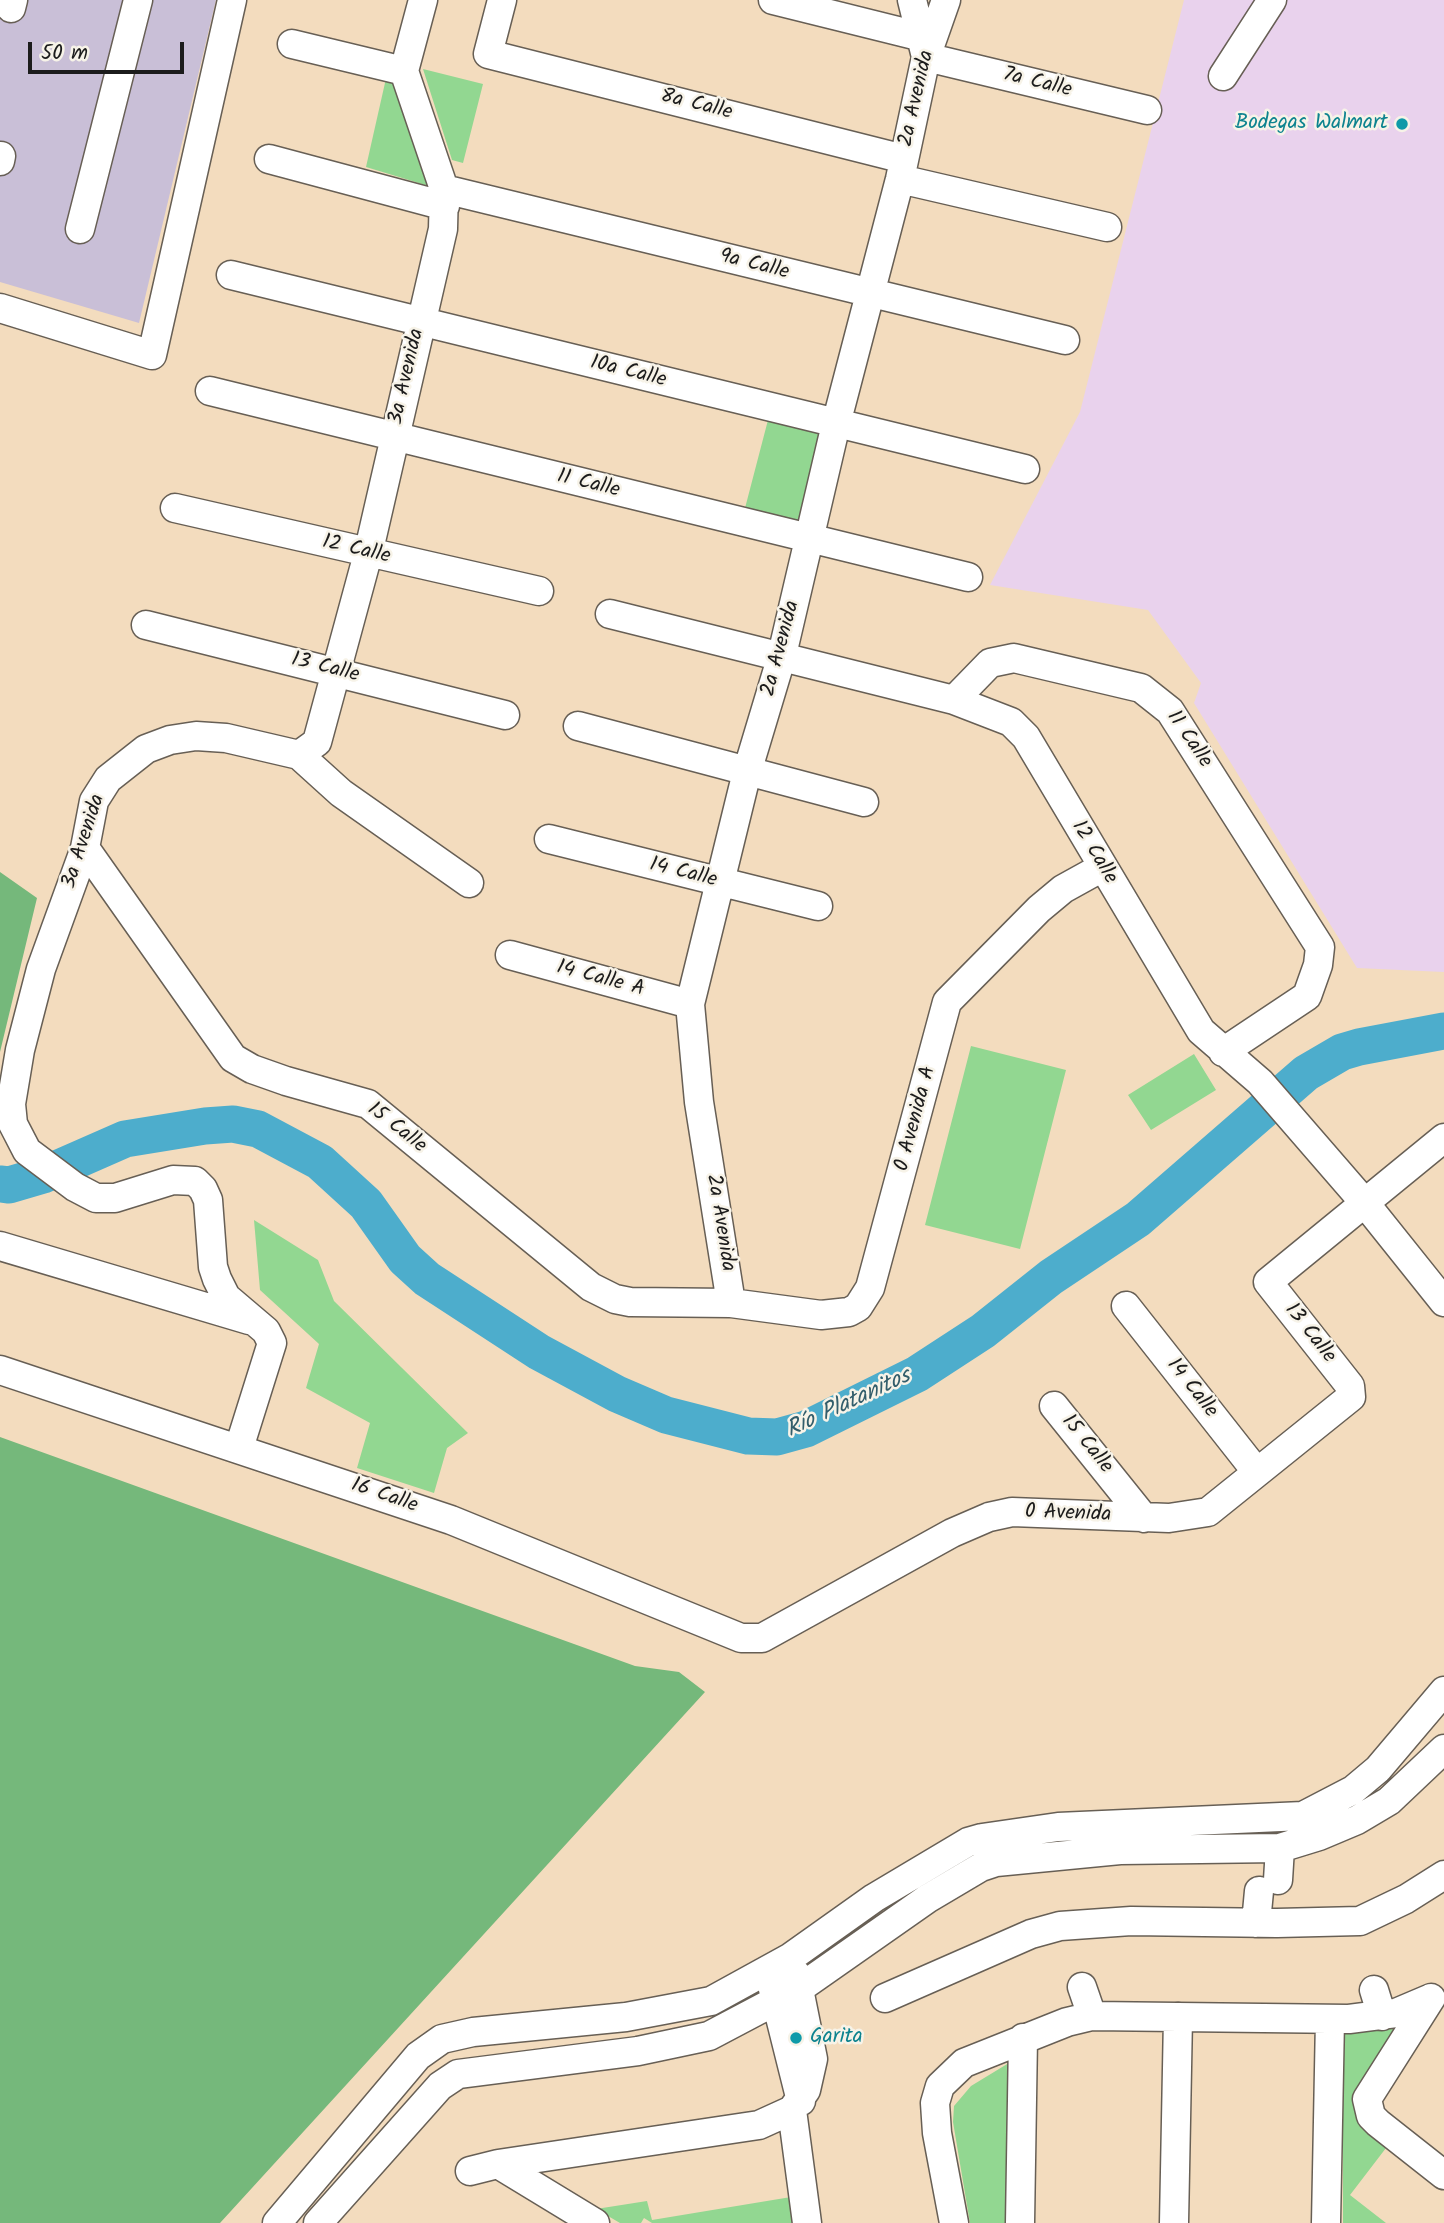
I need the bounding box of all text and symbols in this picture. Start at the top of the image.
scale bar [32,28,187,72]
text: 50 m [41,37,88,70]
street label: 2a Avenida [895,48,941,150]
street label: 7a Calle [1000,63,1074,105]
street label: 8a Calle [657,85,735,127]
place label: Bodegas Walmart [1235,111,1388,137]
marker: Bodegas Walmart [1394,116,1410,132]
street label: 9a Calle [717,245,791,287]
street label: 3a Avenida [385,326,431,428]
street label: 10a Calle [587,351,669,395]
street label: 11 Calle [554,465,622,505]
street label: 12 Calle [319,531,393,571]
street label: 2a Avenida [757,598,807,700]
street label: 13 Calle [288,648,362,690]
street label: 11 Calle [1160,707,1216,773]
street label: 3a Avenida [58,792,112,892]
street label: 12 Calle [1064,817,1122,889]
street label: 14 Calle [647,853,719,895]
street label: 14 Calle A [553,956,647,1004]
street label: 0 Avenida A [891,1064,943,1174]
street label: 15 Calle [361,1098,431,1160]
street label: 2a Avenida [699,1173,739,1273]
street label: 13 Calle [1278,1299,1340,1369]
street label: 14 Calle [1160,1354,1222,1424]
water label: Río Platanitos [782,1364,916,1446]
street label: 15 Calle [1055,1410,1117,1480]
street label: 16 Calle [347,1474,421,1520]
street label: 0 Avenida [1024,1501,1112,1529]
place label: Garita [810,2025,863,2051]
marker: Garita [788,2030,804,2046]

